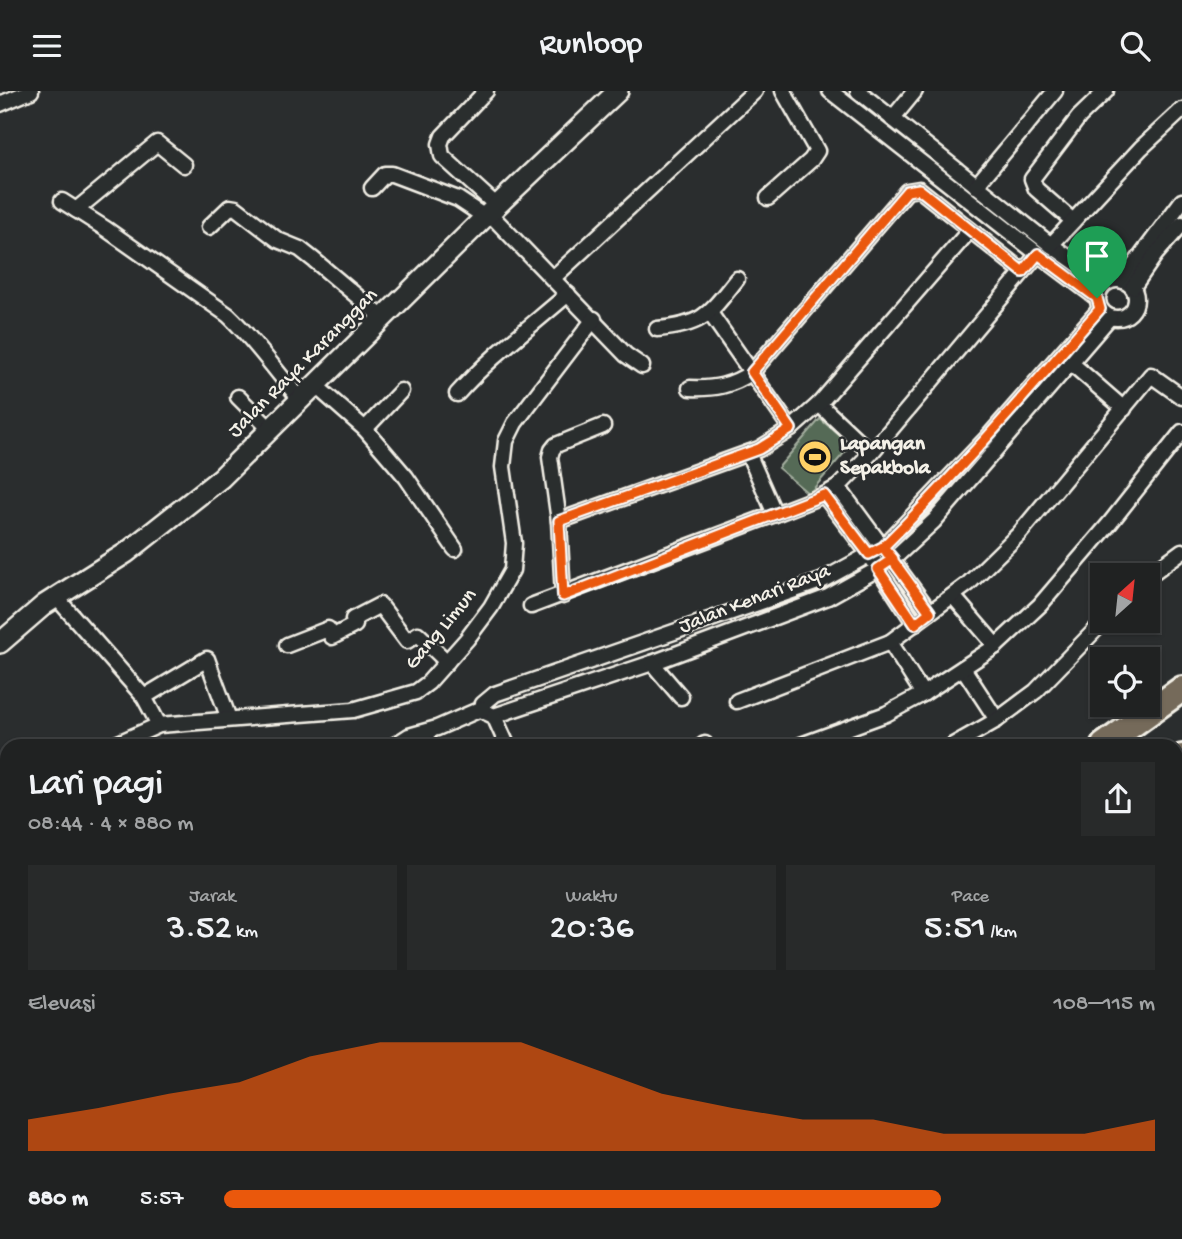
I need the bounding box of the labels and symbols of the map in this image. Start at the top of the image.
pin [1067,226,1127,298]
street label: Jalan Raya Karanggan [224,284,384,444]
place label: Lapangan Sepakbola [840,433,932,482]
sports icon: Lapangan Sepakbola [796,438,834,476]
street label: Jalan Kenari Raya [676,559,835,640]
north arrow [1090,563,1160,633]
street label: Gang Limun [401,584,483,676]

